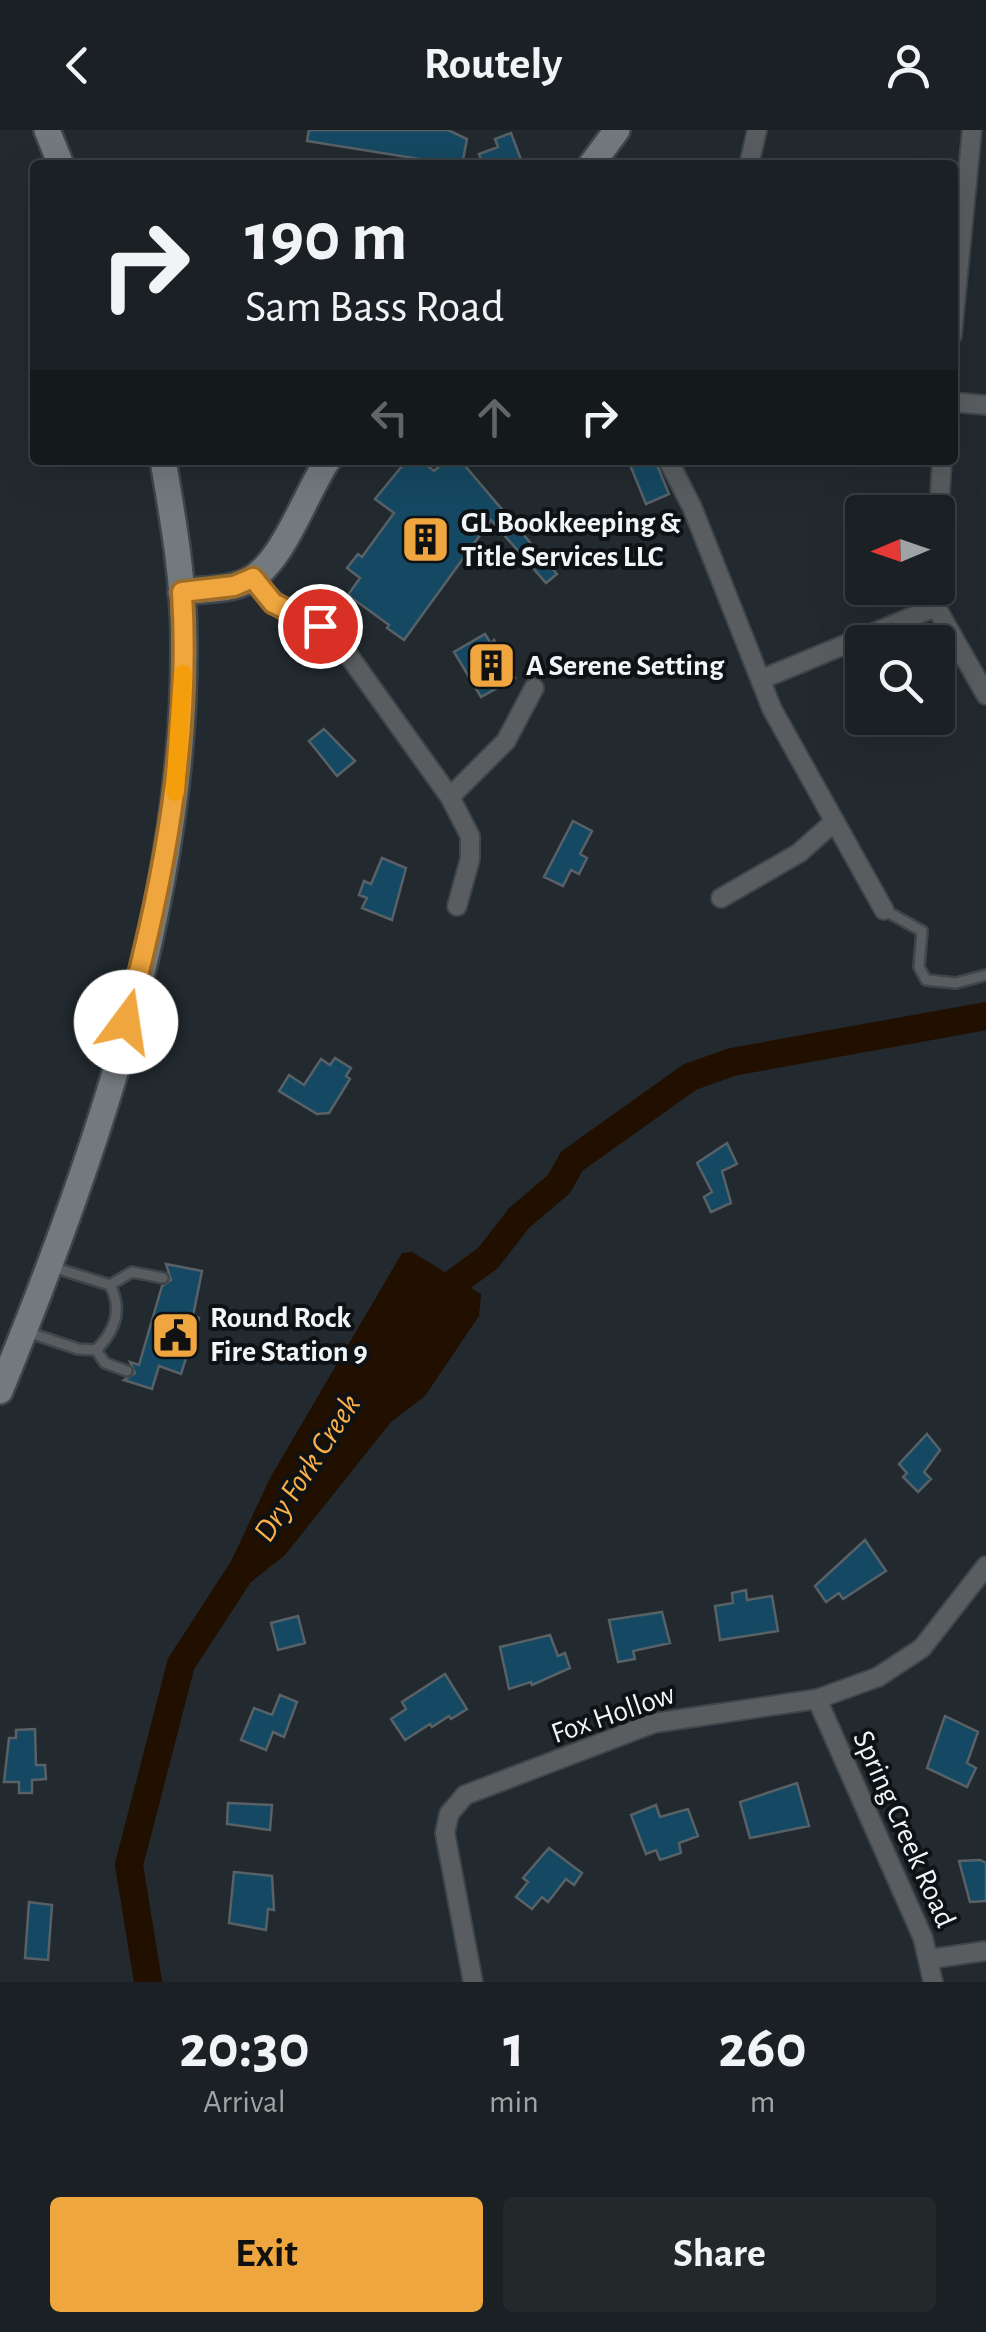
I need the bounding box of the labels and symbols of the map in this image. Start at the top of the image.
north arrow [845,495,955,605]
place label: GL Bookkeeping & Title Services LLC [461,508,682,572]
building icon: GL Bookkeeping & Title Services LLC [400,514,452,566]
pin [278,584,363,669]
building icon: A Serene Setting [465,640,517,692]
place label: A Serene Setting [526,651,725,681]
position arrow [74,970,178,1074]
place label: Round Rock Fire Station 9 [210,1303,368,1367]
public building icon: Round Rock Fire Station 9 [149,1309,201,1361]
water label: Dry Fork Creek [248,1389,366,1547]
street label: Fox Hollow [548,1679,678,1749]
street label: Spring Creek Road [847,1726,961,1932]

